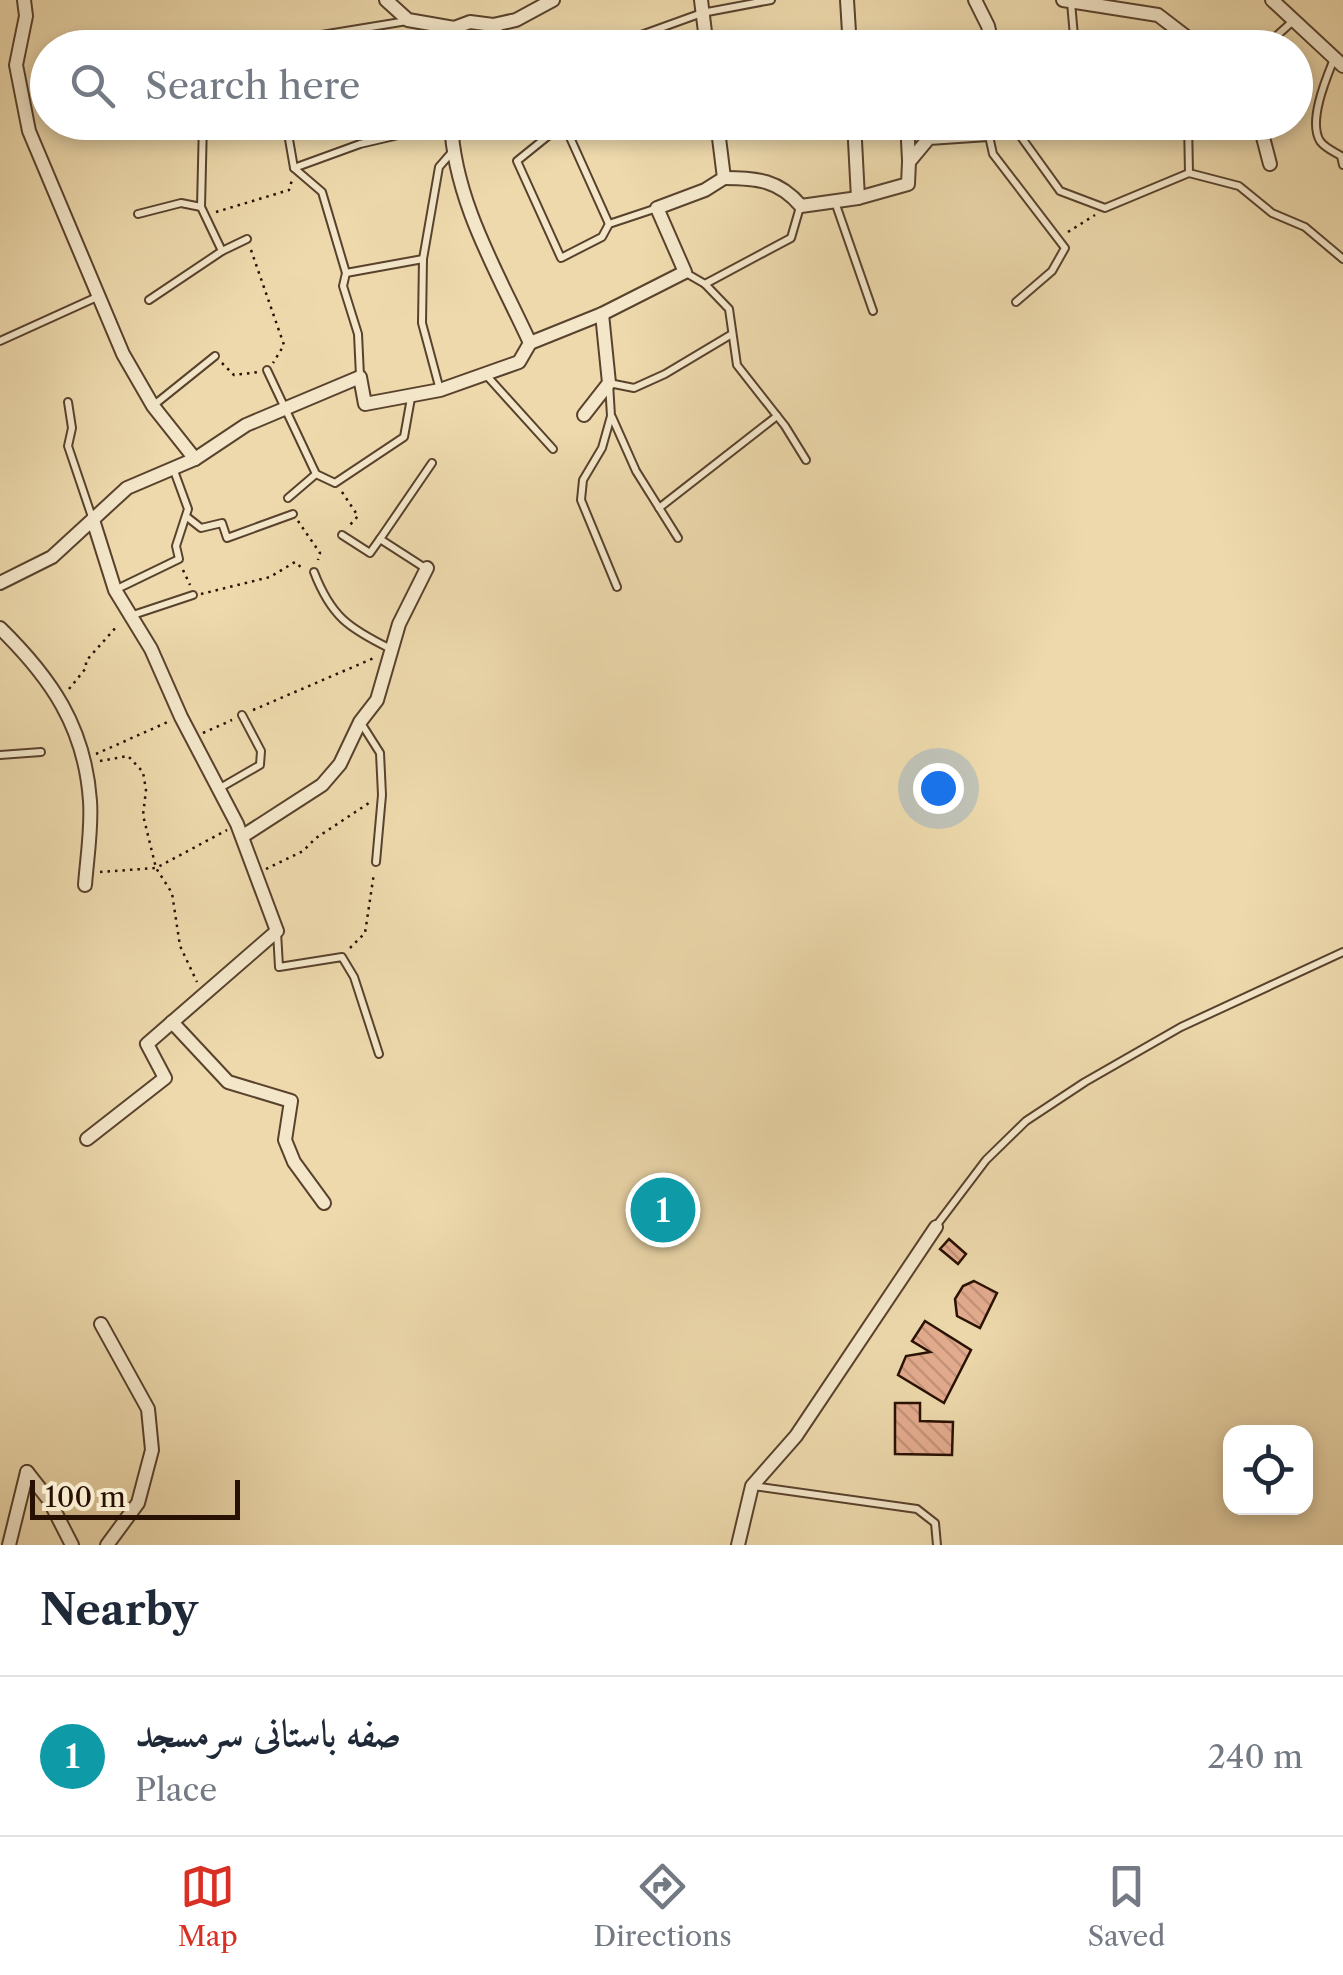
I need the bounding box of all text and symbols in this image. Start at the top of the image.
search box [30,30,1313,140]
icon: search [65,58,120,113]
text: Search here [145,62,360,109]
your location [913,763,964,814]
pin: 1 [630,1172,696,1248]
map controls [1223,1425,1313,1515]
button: locate [1223,1425,1313,1515]
scale bar [30,1475,240,1520]
text: 100 m [45,1480,126,1514]
text: Nearby [40,1584,198,1636]
text: صفه باستانی سرمسجد [135,1709,401,1756]
text: 1 [65,1737,80,1776]
text: 240 m [1207,1737,1303,1776]
text: Place [135,1770,217,1809]
tab: Map [178,1859,238,1953]
tab: Directions [593,1859,732,1953]
tab: Saved [1087,1859,1165,1953]

